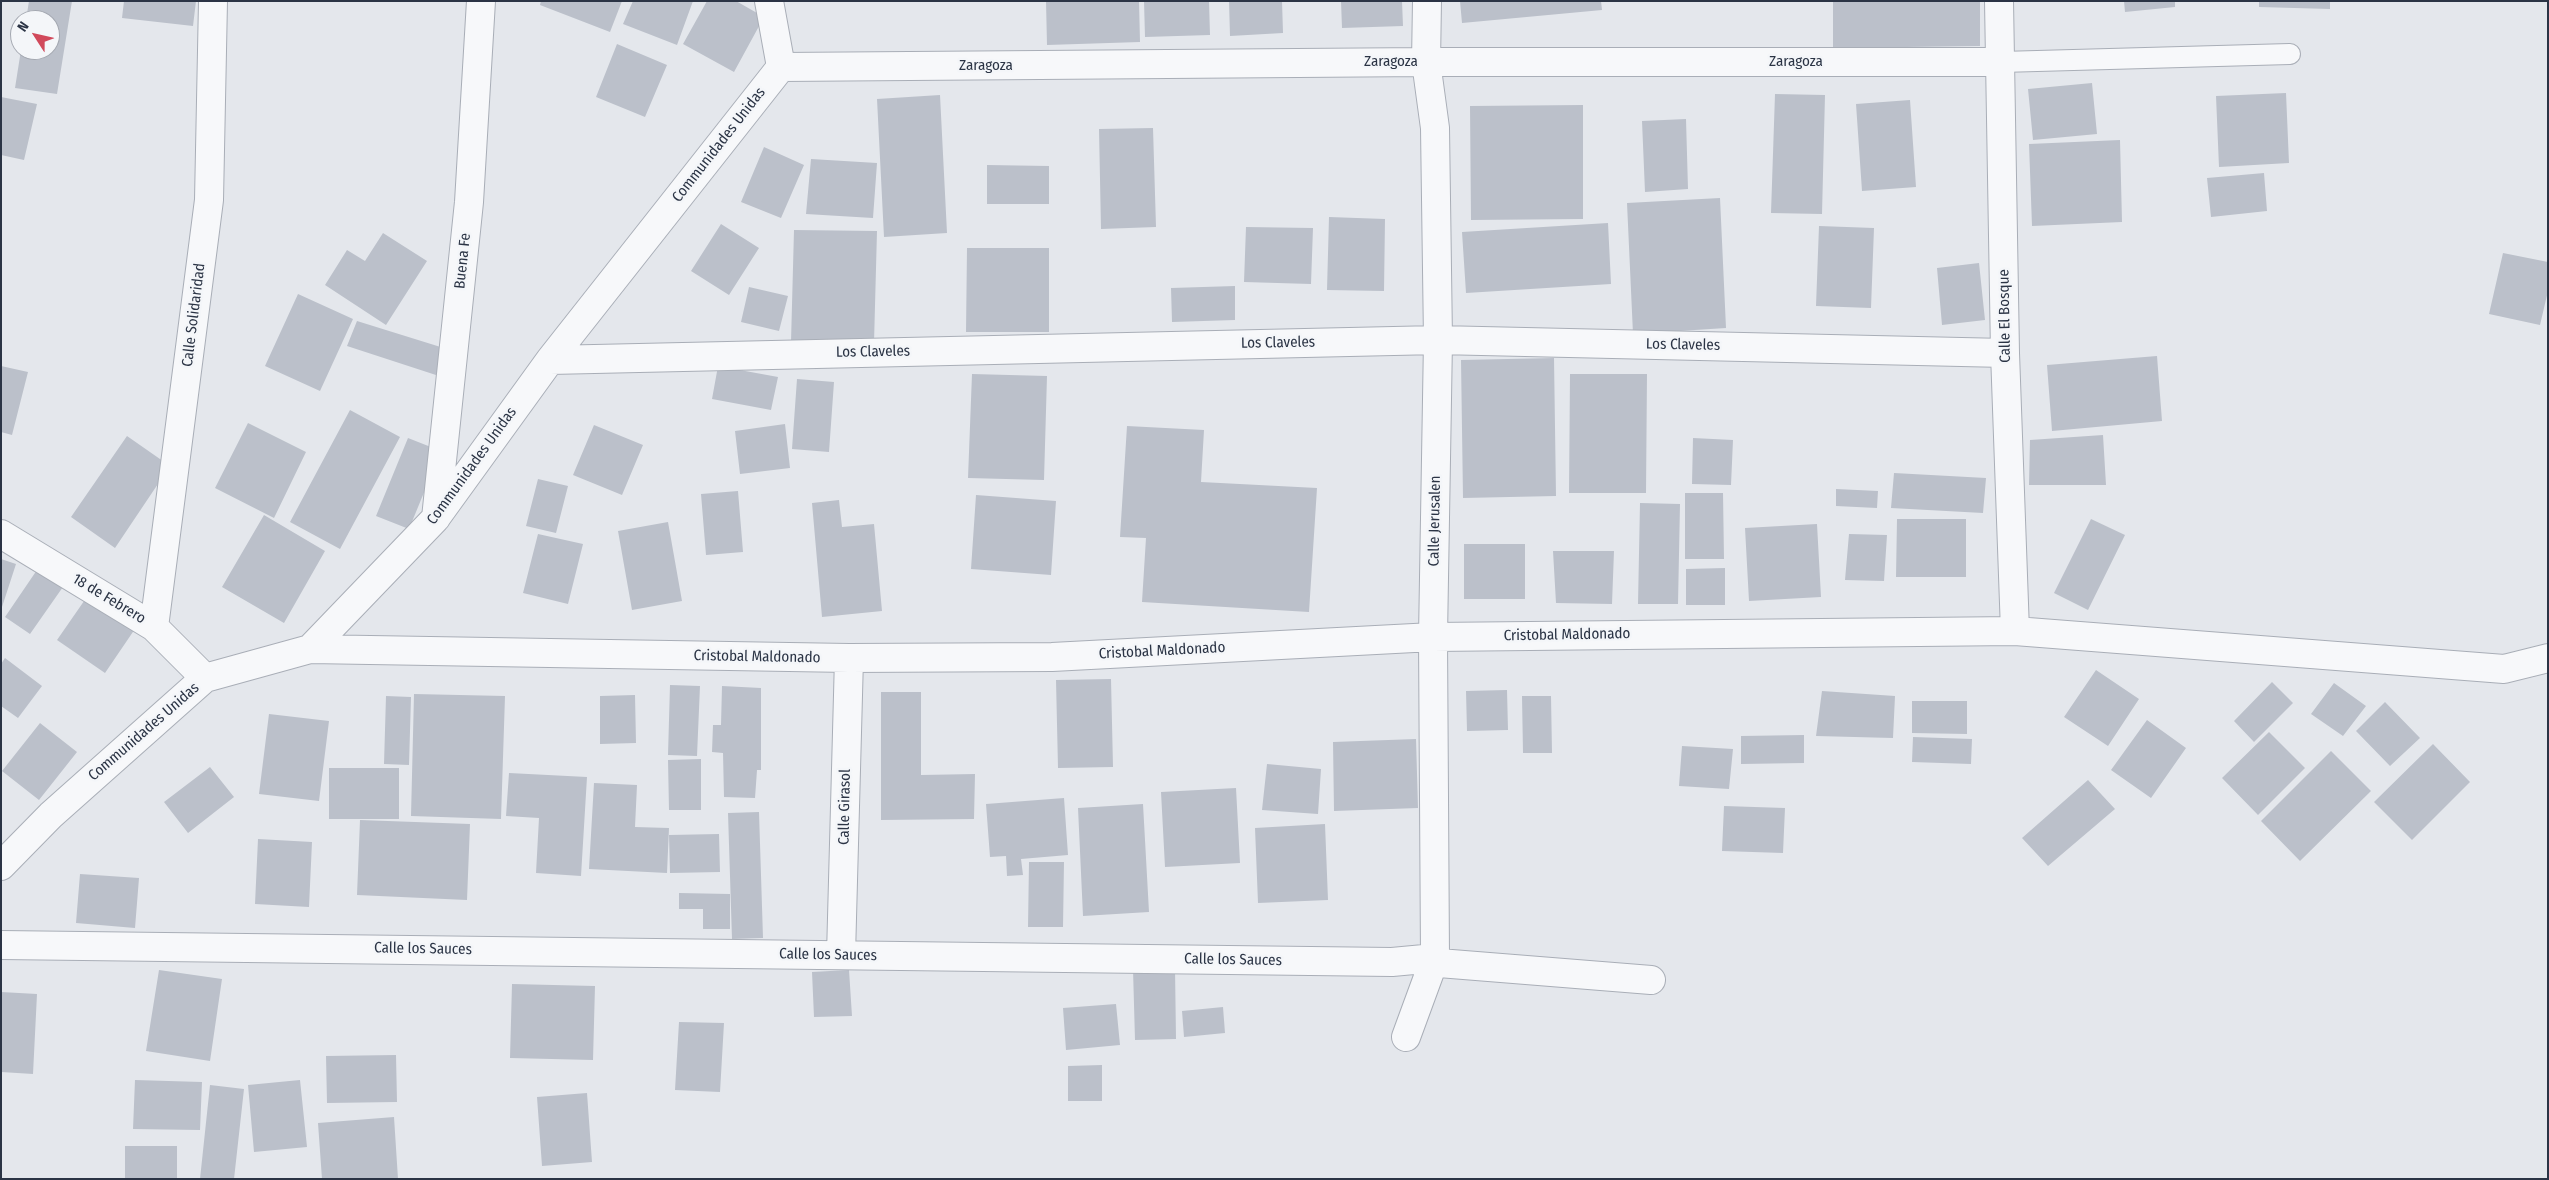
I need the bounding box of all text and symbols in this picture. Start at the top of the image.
north arrow [10,10,60,60]
text: N [14,18,32,35]
street label: Zaragoza [1364,53,1418,71]
street label: Zaragoza [1769,53,1823,71]
street label: Zaragoza [959,57,1013,75]
street label: Communidades Unidas [669,84,769,206]
street label: Buena Fe [451,232,475,290]
street label: Calle Solidaridad [179,262,209,368]
street label: Calle El Bosque [1995,269,2015,363]
street label: Los Claveles [1241,333,1315,353]
street label: Los Claveles [1646,335,1720,355]
street label: Los Claveles [836,342,910,362]
street label: Communidades Unidas [423,404,521,528]
street label: Calle Jerusalen [1425,475,1445,567]
street label: 18 de Febrero [69,570,149,628]
street label: Cristobal Maldonado [1503,625,1631,645]
street label: Cristobal Maldonado [1098,639,1226,663]
street label: Cristobal Maldonado [693,647,821,667]
street label: Communidades Unidas [85,679,203,785]
street label: Calle Girasol [835,769,855,845]
street label: Calle los Sauces [374,939,472,959]
street label: Calle los Sauces [779,945,877,965]
street label: Calle los Sauces [1184,950,1282,970]

